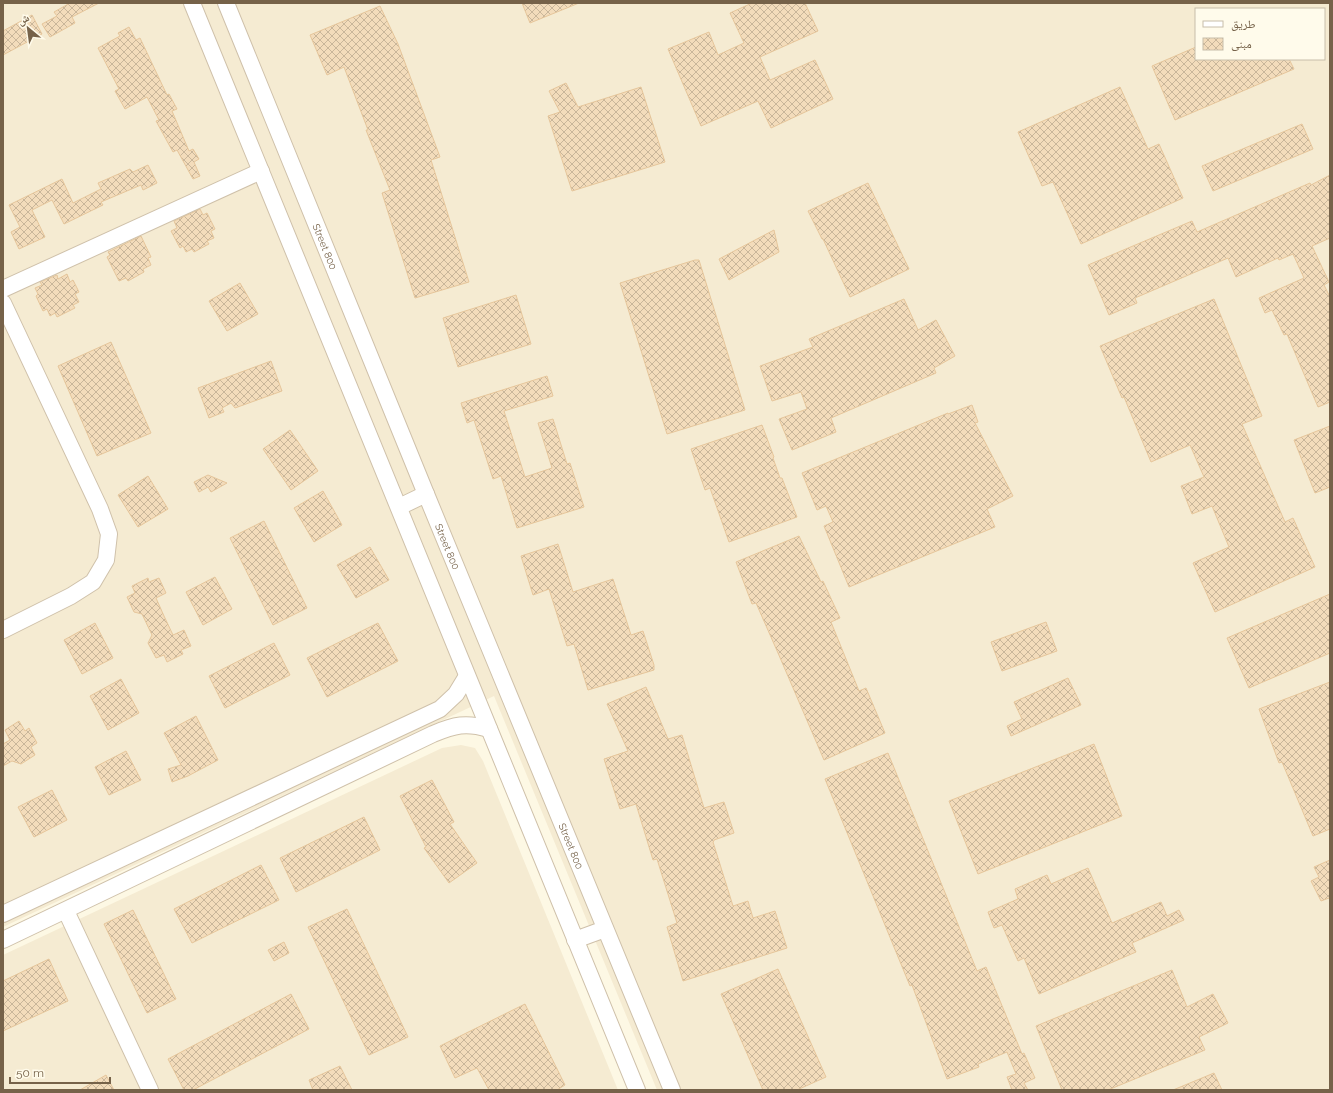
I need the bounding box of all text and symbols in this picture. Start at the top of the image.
north arrow [8,8,48,48]
legend [1195,8,1325,60]
text: ش [15,11,32,29]
text: طريق [1231,17,1256,31]
text: مبنى [1231,37,1252,51]
street label: Street 800 [311,222,339,271]
street label: Street 800 [433,522,462,571]
street label: Street 800 [556,822,585,871]
scale bar [10,1059,110,1085]
text: 50 m [16,1066,44,1080]

